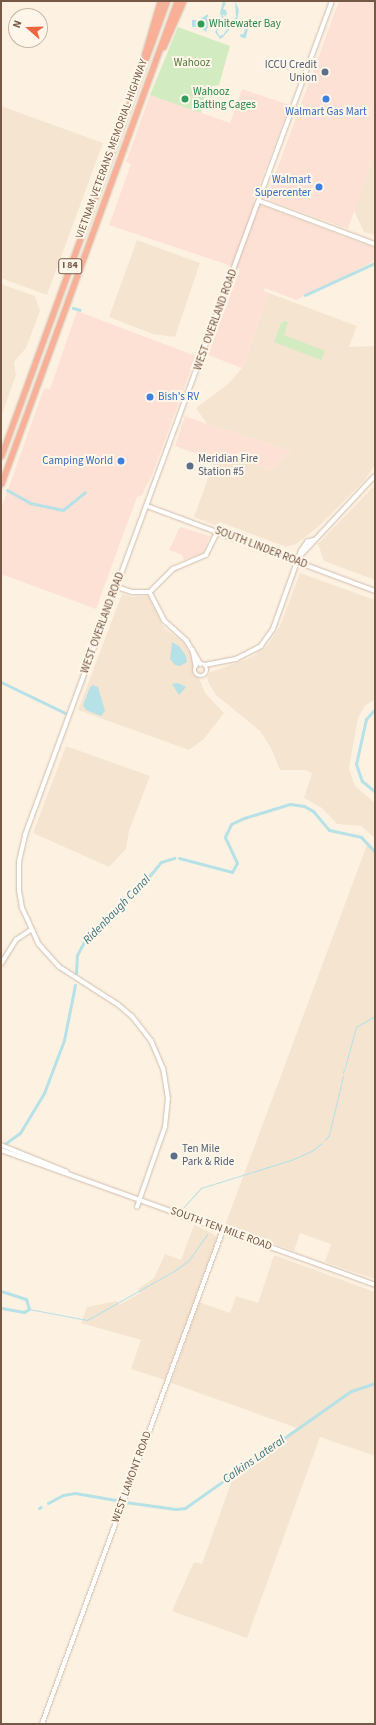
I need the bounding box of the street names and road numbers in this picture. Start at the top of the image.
street label: VIETNAM VETERANS MEMORIAL HIGHWAY [73,58,151,240]
road number: I 84 [58,258,82,274]
street label: WEST OVERLAND ROAD [192,268,240,372]
street label: SOUTH LINDER ROAD [213,524,309,572]
street label: WEST OVERLAND ROAD [79,571,127,675]
street label: SOUTH TEN MILE ROAD [168,1205,274,1253]
street label: WEST LAMONT ROAD [109,1430,155,1524]

